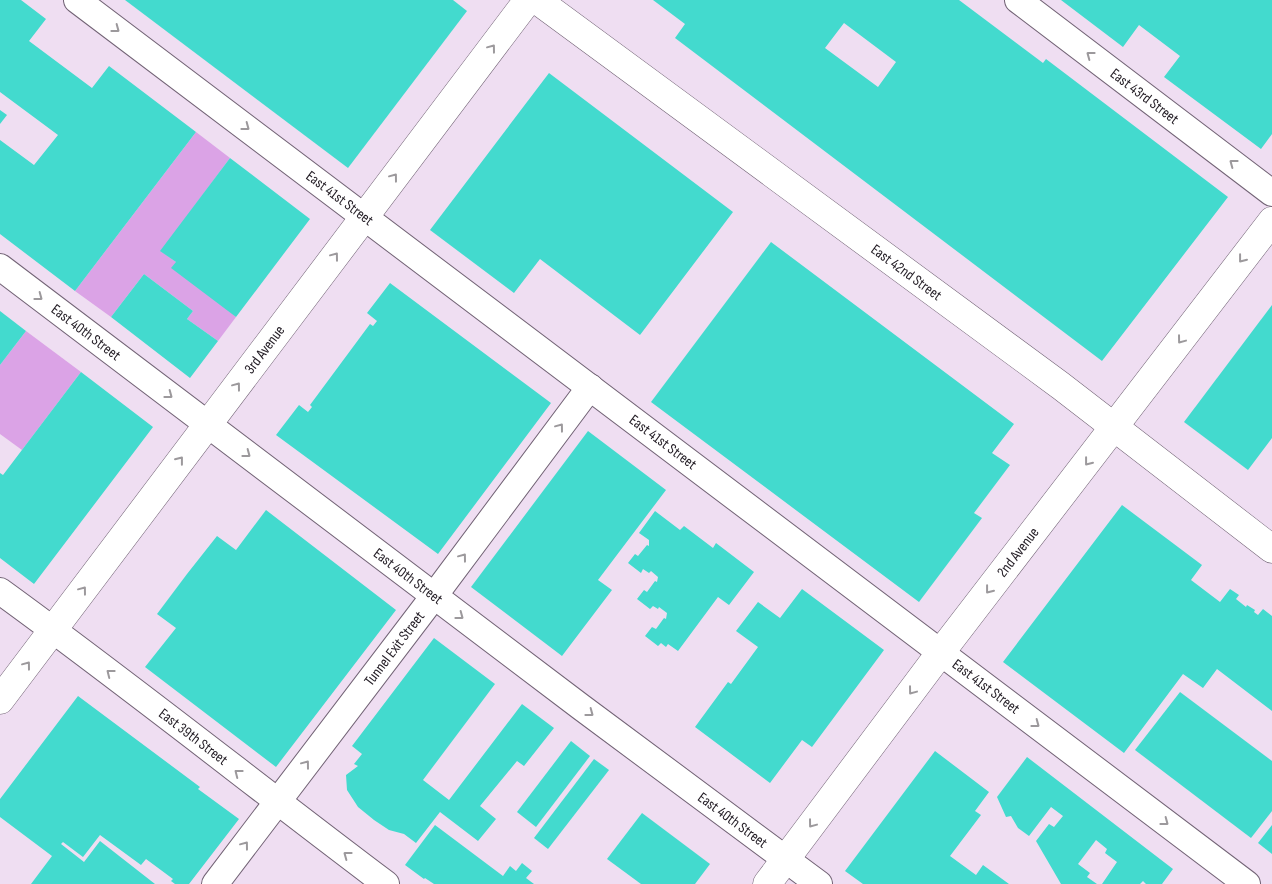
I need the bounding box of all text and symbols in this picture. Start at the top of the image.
one-way arrow [110,24,119,32]
one-way arrow [486,44,495,54]
one-way arrow [1087,52,1096,60]
street label: East 43rd Street [1106,64,1183,129]
one-way arrow [240,121,250,130]
one-way arrow [1230,161,1239,169]
street label: East 41st Street [302,167,377,230]
one-way arrow [388,174,397,183]
street label: East 42nd Street [867,240,946,305]
one-way arrow [329,252,338,262]
one-way arrow [1240,253,1248,262]
one-way arrow [33,291,43,300]
street label: East 40th Street [47,300,125,365]
street label: 3rd Avenue [240,322,289,378]
one-way arrow [1178,334,1187,344]
one-way arrow [232,383,240,392]
one-way arrow [163,389,172,398]
street label: East 41st Street [625,411,701,474]
one-way arrow [555,424,563,433]
one-way arrow [241,448,251,457]
one-way arrow [1085,456,1094,466]
one-way arrow [175,457,183,466]
street label: 2nd Avenue [993,524,1043,581]
street label: East 40th Street [369,544,447,609]
one-way arrow [457,553,466,563]
one-way arrow [986,584,995,594]
one-way arrow [77,586,86,596]
street label: Tunnel Exit Street [360,607,429,690]
one-way arrow [454,610,463,618]
street label: East 41st Street [948,655,1024,719]
one-way arrow [21,661,30,671]
one-way arrow [107,671,116,679]
one-way arrow [909,685,917,694]
street label: East 39th Street [155,704,232,770]
one-way arrow [584,708,593,716]
one-way arrow [1030,718,1039,726]
one-way arrow [301,761,309,770]
one-way arrow [235,769,244,778]
street label: East 40th Street [694,788,771,853]
one-way arrow [1159,816,1169,825]
one-way arrow [809,818,818,828]
one-way arrow [239,842,247,851]
one-way arrow [343,852,353,861]

